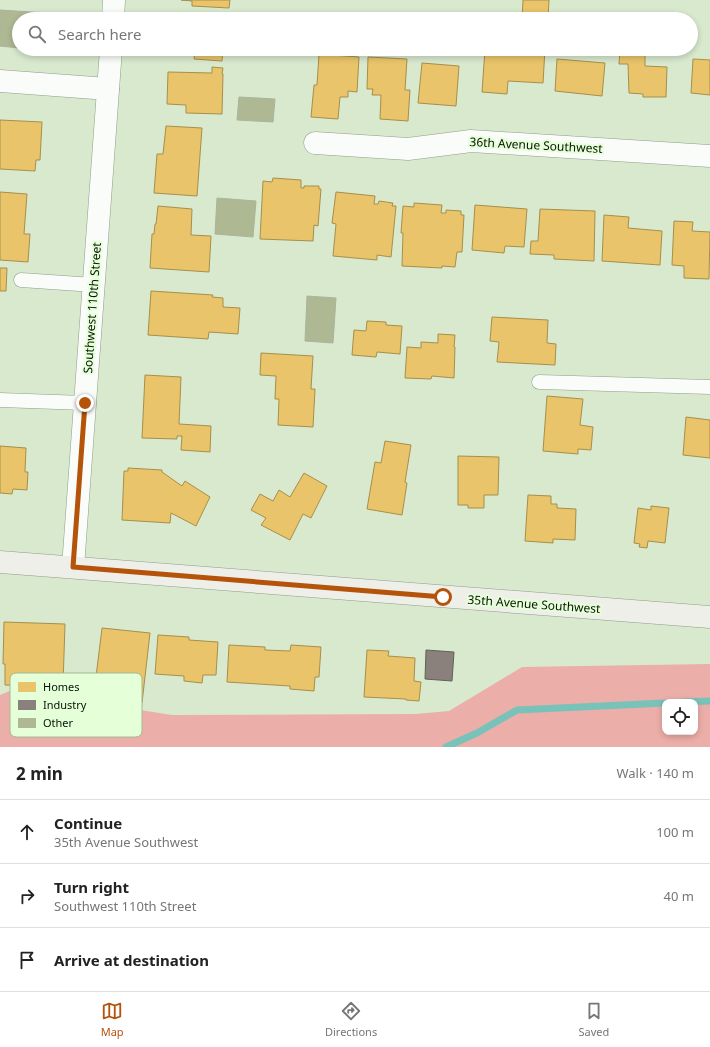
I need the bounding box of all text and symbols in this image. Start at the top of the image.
search box [12,12,698,56]
icon: search [26,23,48,45]
text: Search here [58,24,141,44]
street label: 36th Avenue Southwest [469,133,604,157]
street label: Southwest 110th Street [79,241,105,374]
route end [76,394,94,412]
route start [434,588,452,606]
street label: 35th Avenue Southwest [467,591,602,617]
legend [10,673,142,737]
text: Homes [43,679,80,694]
text: Industry [43,697,87,712]
map controls [662,699,698,735]
button: locate [662,699,698,735]
text: Other [43,715,74,730]
text: 2 min [16,762,63,785]
text: Walk · 140 m [616,764,694,782]
text: Continue [54,813,122,833]
icon: ahead [16,821,38,843]
text: 100 m [656,823,694,841]
text: 35th Avenue Southwest [54,833,198,851]
text: Turn right [54,877,129,897]
icon: right [16,885,38,907]
text: 40 m [664,887,694,905]
text: Southwest 110th Street [54,897,196,915]
icon: arrive [16,949,38,971]
text: Arrive at destination [54,950,209,970]
tab: Map [101,1000,124,1039]
tab: Directions [325,1000,377,1039]
tab: Saved [579,1000,609,1039]

